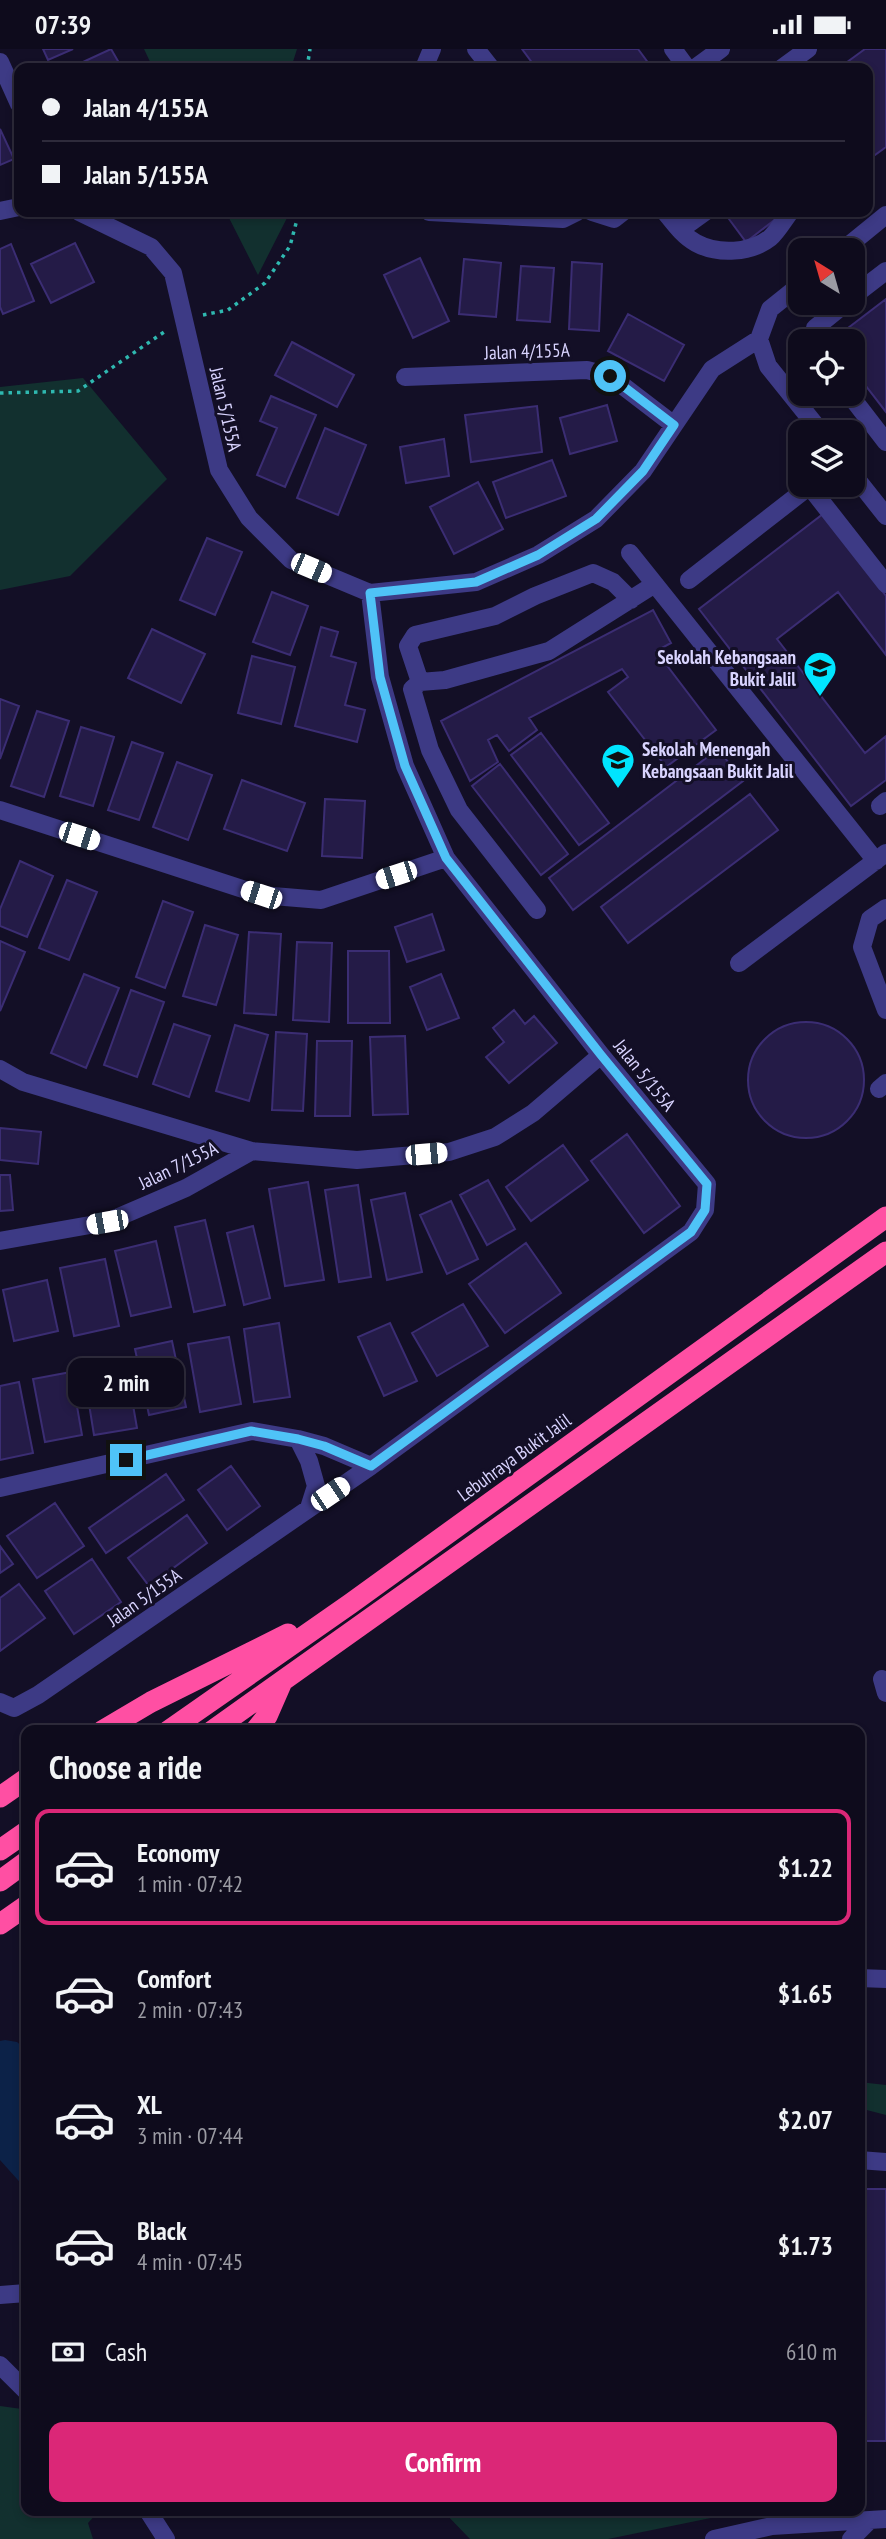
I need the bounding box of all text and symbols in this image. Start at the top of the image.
text: 07:39 [35,8,91,41]
text: Jalan 4/155A [84,91,208,124]
text: Jalan 5/155A [84,158,208,191]
north arrow [788,238,864,315]
map controls [788,238,865,497]
button: locate [788,329,865,406]
street label: Jalan 4/155A [483,338,570,365]
route start [594,360,626,392]
street label: Jalan 5/155A [204,364,247,453]
button: layers [788,420,865,497]
car [288,550,335,586]
place label: Sekolah Kebangsaan Bukit Jalil [657,645,796,691]
school or university icon: Sekolah Kebangsaan Bukit Jalil [801,649,839,698]
place label: Sekolah Menengah Kebangsaan Bukit Jalil [642,737,794,783]
school or university icon: Sekolah Menengah Kebangsaan Bukit Jalil [599,741,637,790]
car [56,820,103,852]
car [373,859,420,891]
car [238,879,285,911]
street label: Jalan 5/155A [608,1033,681,1116]
street label: Jalan 7/155A [133,1135,222,1195]
car [405,1142,448,1166]
car [85,1208,130,1236]
callout: 2 min [68,1359,184,1407]
text: 2 min [103,1368,149,1397]
street label: Lebuhraya Bukit Jalil [453,1407,576,1506]
route end [110,1444,142,1476]
car [307,1474,354,1514]
street label: Jalan 5/155A [101,1563,186,1632]
text: Choose a ride [49,1746,202,1788]
icon: car [53,1836,116,1899]
text: Economy [137,1836,219,1869]
text: $1.22 [778,1851,833,1884]
text: 1 min · 07:42 [137,1869,243,1898]
icon: car [53,1962,116,2025]
text: Comfort [137,1962,211,1995]
text: $1.65 [778,1977,833,2010]
text: 2 min · 07:43 [137,1995,243,2024]
icon: car [53,2088,116,2151]
text: XL [137,2088,162,2121]
text: $2.07 [778,2103,833,2136]
text: 3 min · 07:44 [137,2121,243,2150]
icon: car [53,2214,116,2277]
text: Black [137,2214,187,2247]
text: $1.73 [778,2229,833,2262]
text: 4 min · 07:45 [137,2247,243,2276]
icon: cash [49,2333,87,2371]
text: Cash [105,2335,147,2368]
text: 610 m [786,2337,837,2366]
button: Confirm [49,2422,837,2502]

